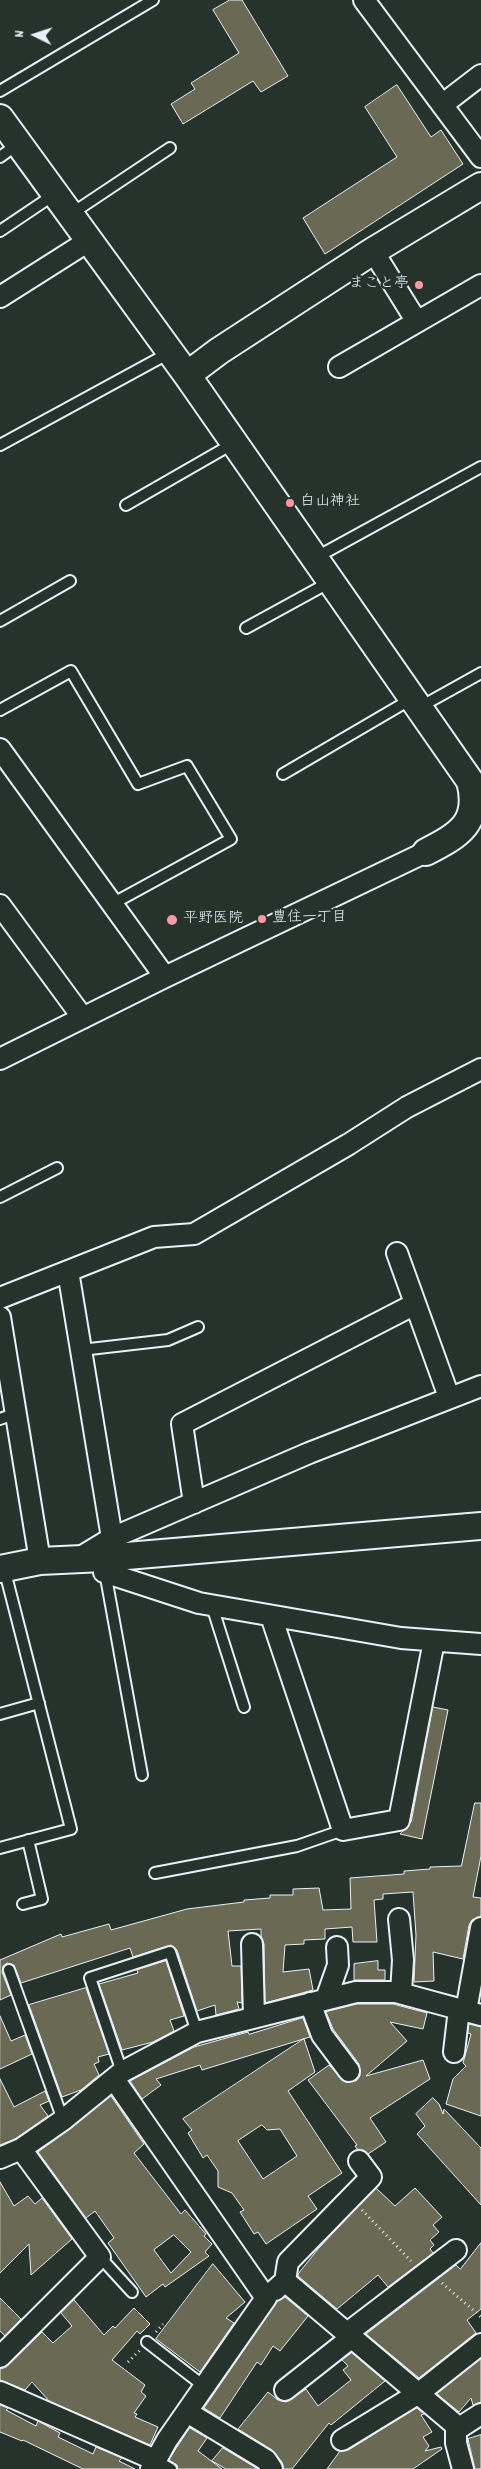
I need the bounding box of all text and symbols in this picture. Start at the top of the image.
north arrow [10,10,60,60]
text: N [10,30,30,38]
place label: まこと亭 [349,276,409,294]
marker: まこと亭 [413,279,425,291]
place label: 白山神社 [300,494,360,512]
marker: 白山神社 [284,497,296,509]
place label: 豊住一丁目 [272,910,347,928]
place label: 平野医院 [183,911,243,929]
marker: 平野医院 [165,913,179,927]
marker: 豊住一丁目 [256,913,268,925]

